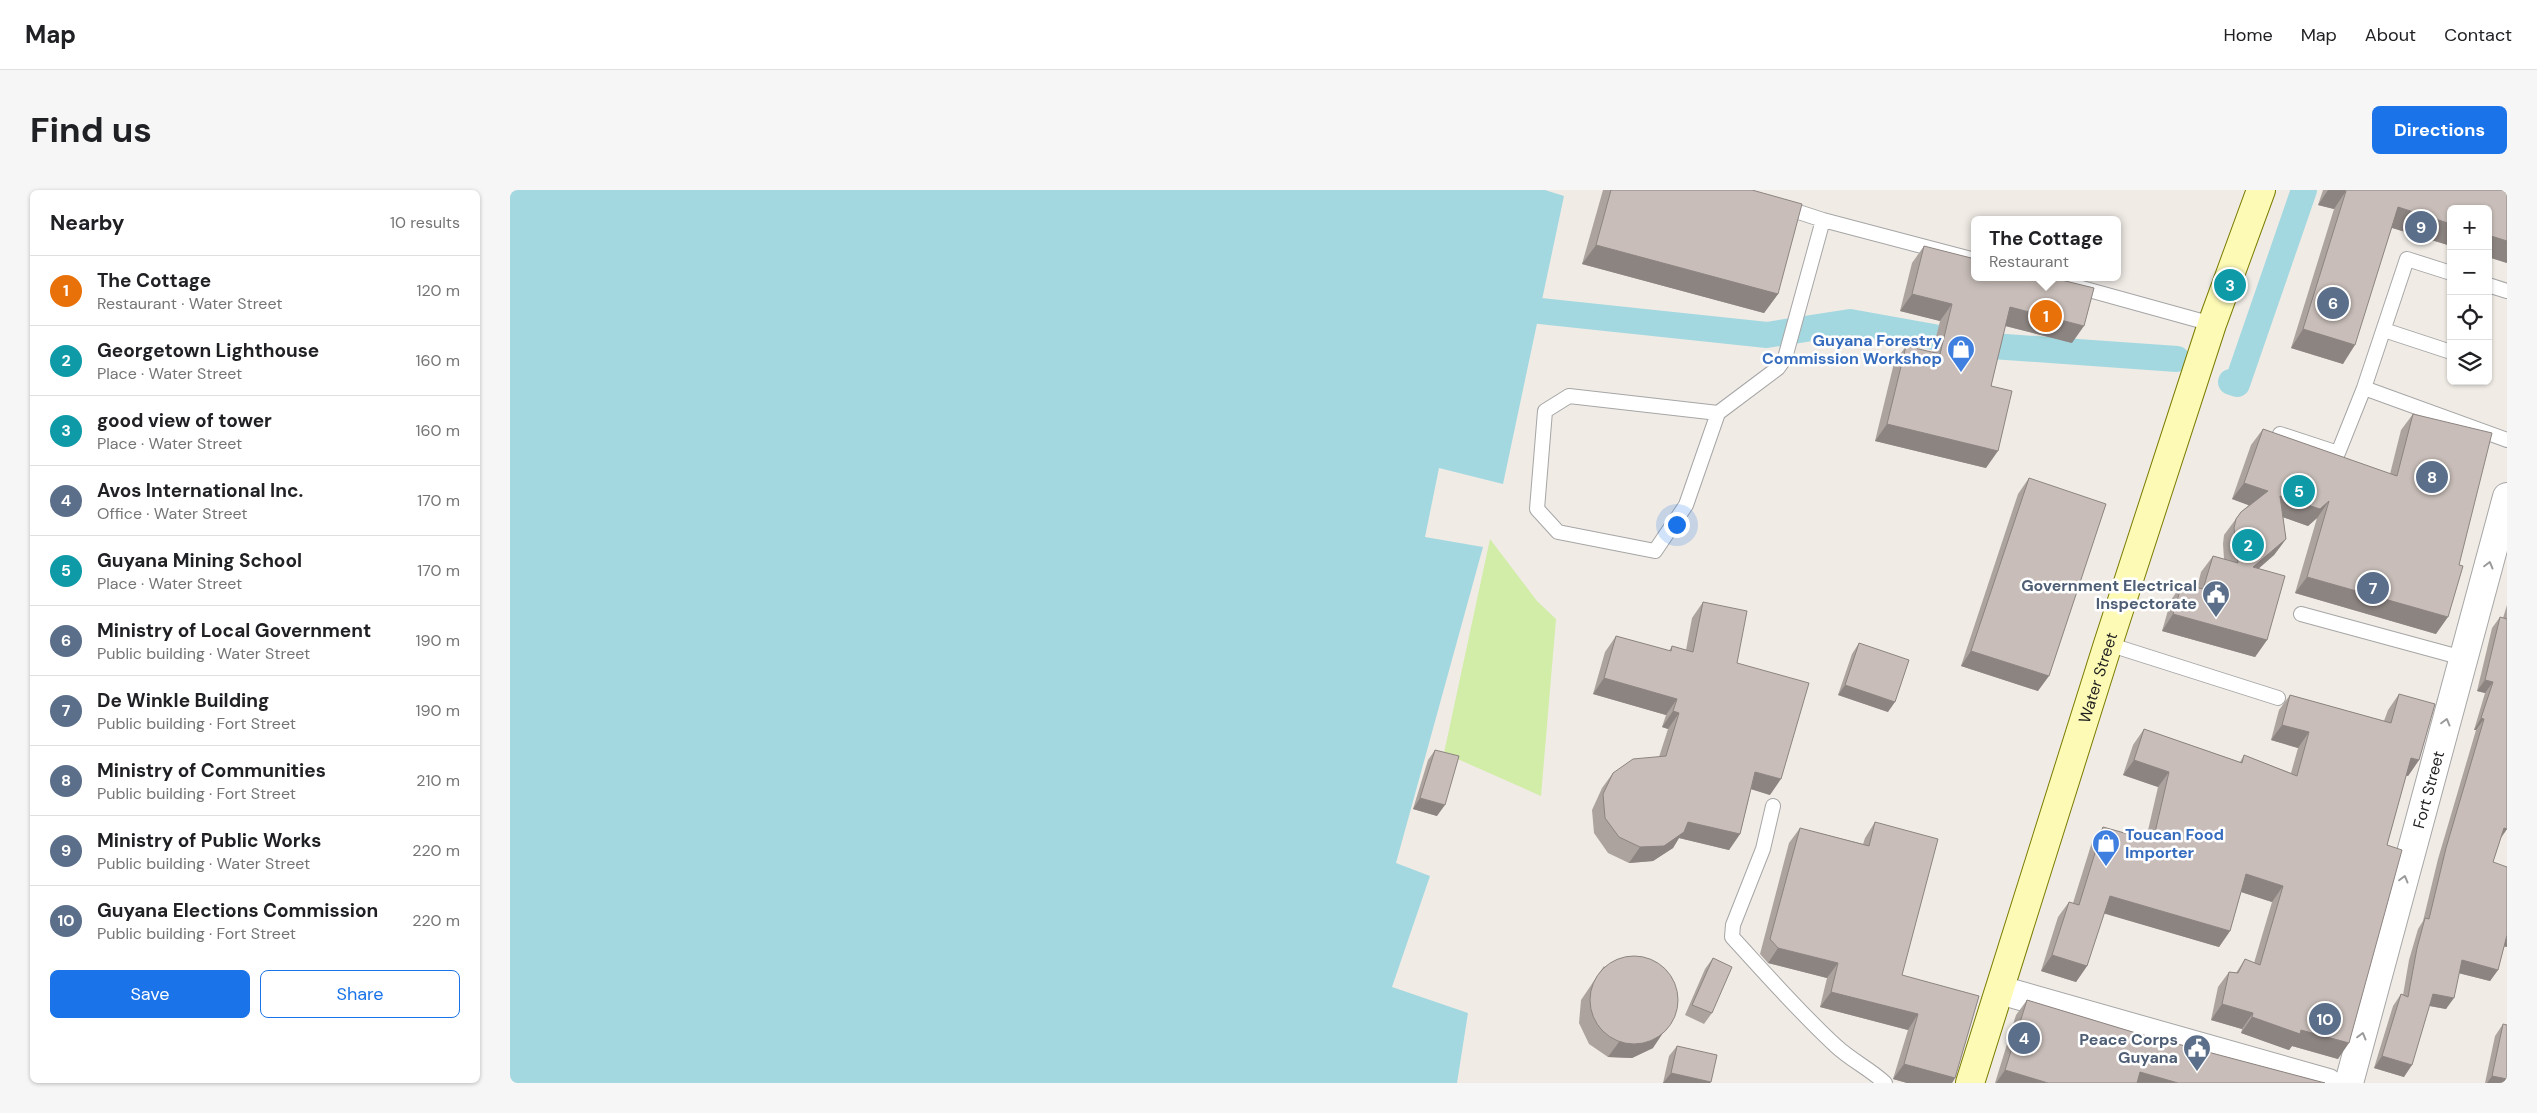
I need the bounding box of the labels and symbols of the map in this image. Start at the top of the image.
pin: 9 [2405,208,2437,246]
pin: 3 [2214,266,2246,304]
pin: 6 [2317,284,2349,322]
pin: 1 [2030,297,2062,335]
place label: Guyana Forestry Commission Workshop [1762,330,1942,369]
shop icon: Guyana Forestry Commission Workshop [1946,334,1976,373]
pin: 8 [2416,458,2448,496]
pin: 5 [2283,472,2315,510]
your location [1664,512,1690,538]
pin: 2 [2232,526,2264,564]
one-way arrow [2483,562,2493,570]
pin: 7 [2357,569,2389,607]
place label: Government Electrical Inspectorate [2021,575,2197,614]
public building icon: Government Electrical Inspectorate [2201,579,2231,618]
street label: Water Street [2073,630,2122,726]
one-way arrow [2441,719,2451,727]
street label: Fort Street [2408,748,2449,831]
place label: Toucan Food Importer [2125,824,2224,863]
shop icon: Toucan Food Importer [2091,828,2121,867]
one-way arrow [2398,875,2409,883]
pin: 10 [2309,1000,2341,1038]
pin: 4 [2008,1019,2040,1057]
place label: Peace Corps Guyana [2079,1029,2178,1068]
one-way arrow [2356,1031,2367,1040]
public building icon: Peace Corps Guyana [2182,1033,2212,1072]

